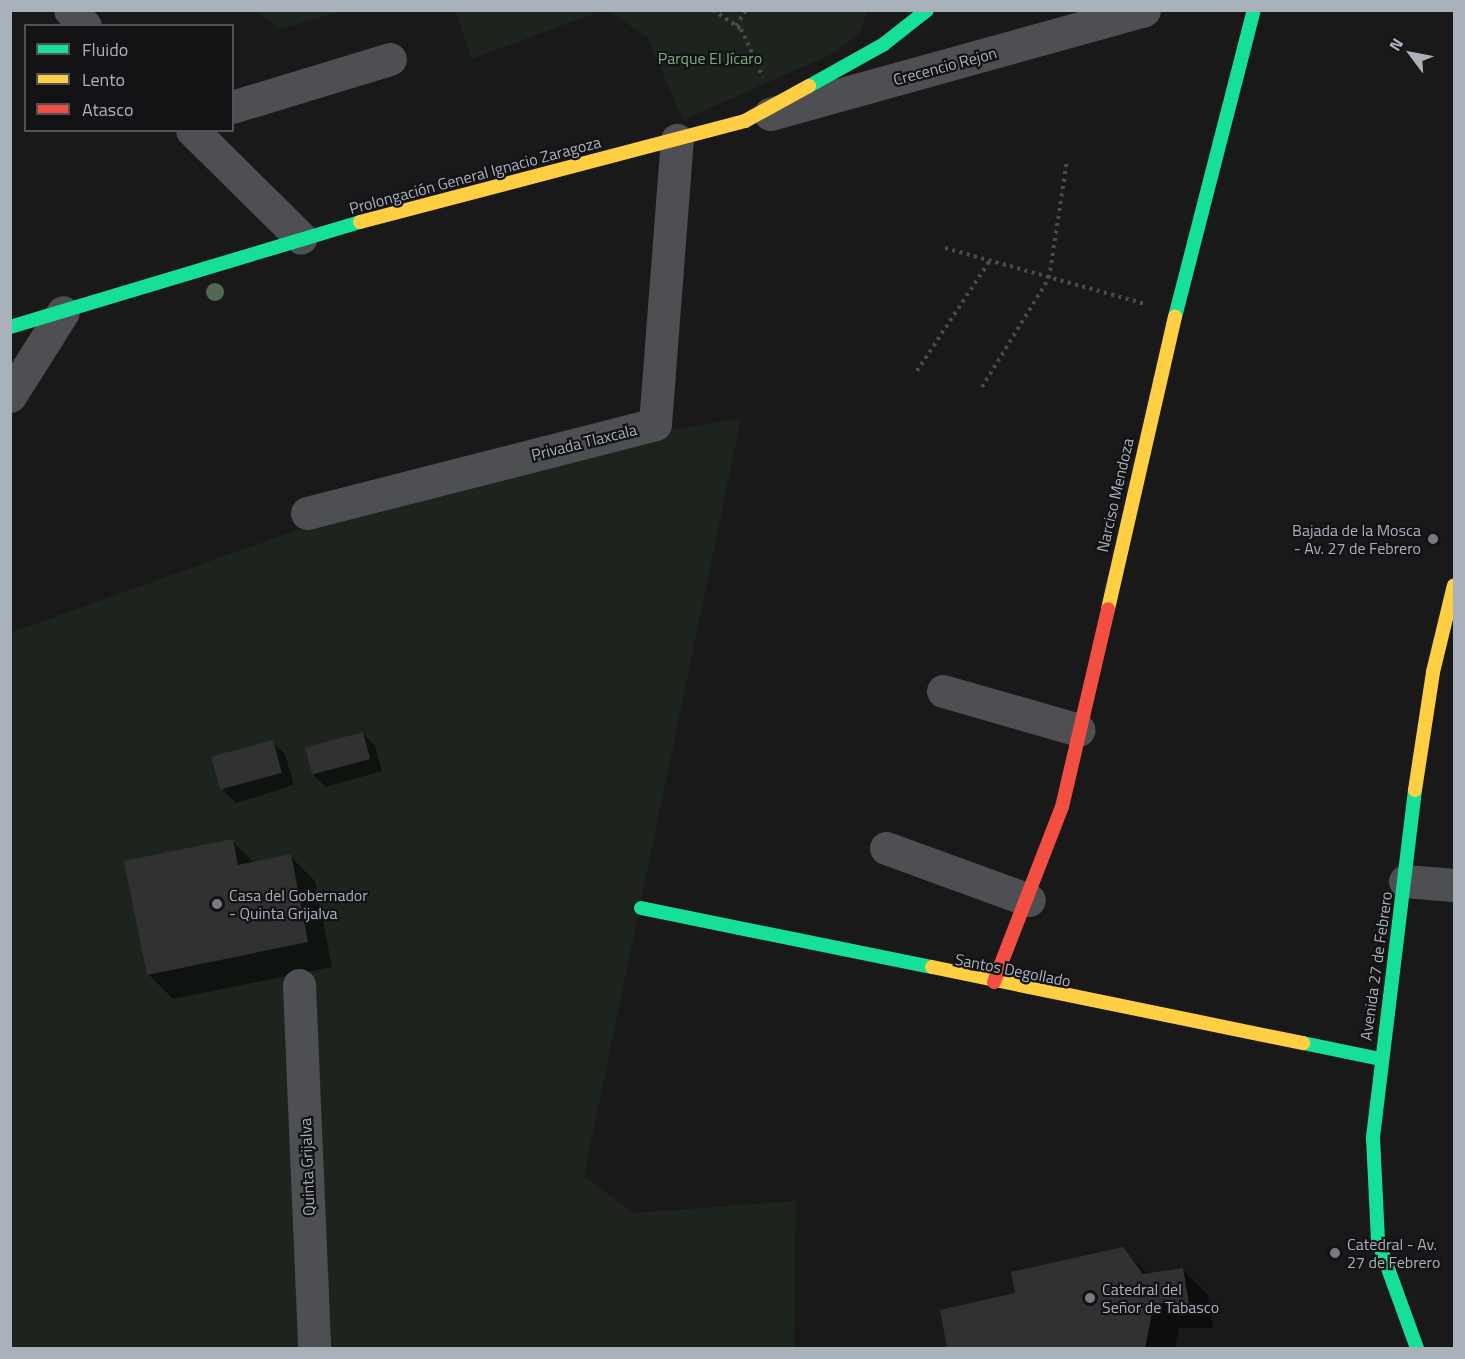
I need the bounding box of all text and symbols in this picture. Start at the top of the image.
legend [24,24,234,132]
north arrow [1381,24,1441,84]
text: N [1383,33,1409,56]
text: Fluido [82,36,128,63]
street label: Crecencio Rejon [891,43,999,89]
park label: Parque El Jícaro [658,48,762,68]
text: Lento [82,66,125,93]
text: Atasco [82,96,133,123]
street label: Prolongación General Ignacio Zaragoza [347,132,603,218]
street label: Privada Tlaxcala [529,420,639,464]
street label: Narciso Mendoza [1093,436,1137,554]
place label: Bajada de la Mosca - Av. 27 de Febrero [1292,520,1421,558]
marker: Bajada de la Mosca - Av. 27 de Febrero [1426,532,1440,546]
place label: Casa del Gobernador - Quinta Grijalva [229,885,368,923]
street label: Avenida 27 de Febrero [1356,890,1396,1042]
marker: Casa del Gobernador - Quinta Grijalva [210,897,224,911]
street label: Santos Degollado [953,949,1073,991]
street label: Quinta Grijalva [296,1118,318,1216]
place label: Catedral - Av. 27 de Febrero [1347,1234,1440,1272]
marker: Catedral - Av. 27 de Febrero [1328,1246,1342,1260]
place label: Catedral del Señor de Tabasco [1102,1279,1219,1317]
marker: Catedral del Señor de Tabasco [1083,1291,1097,1305]

